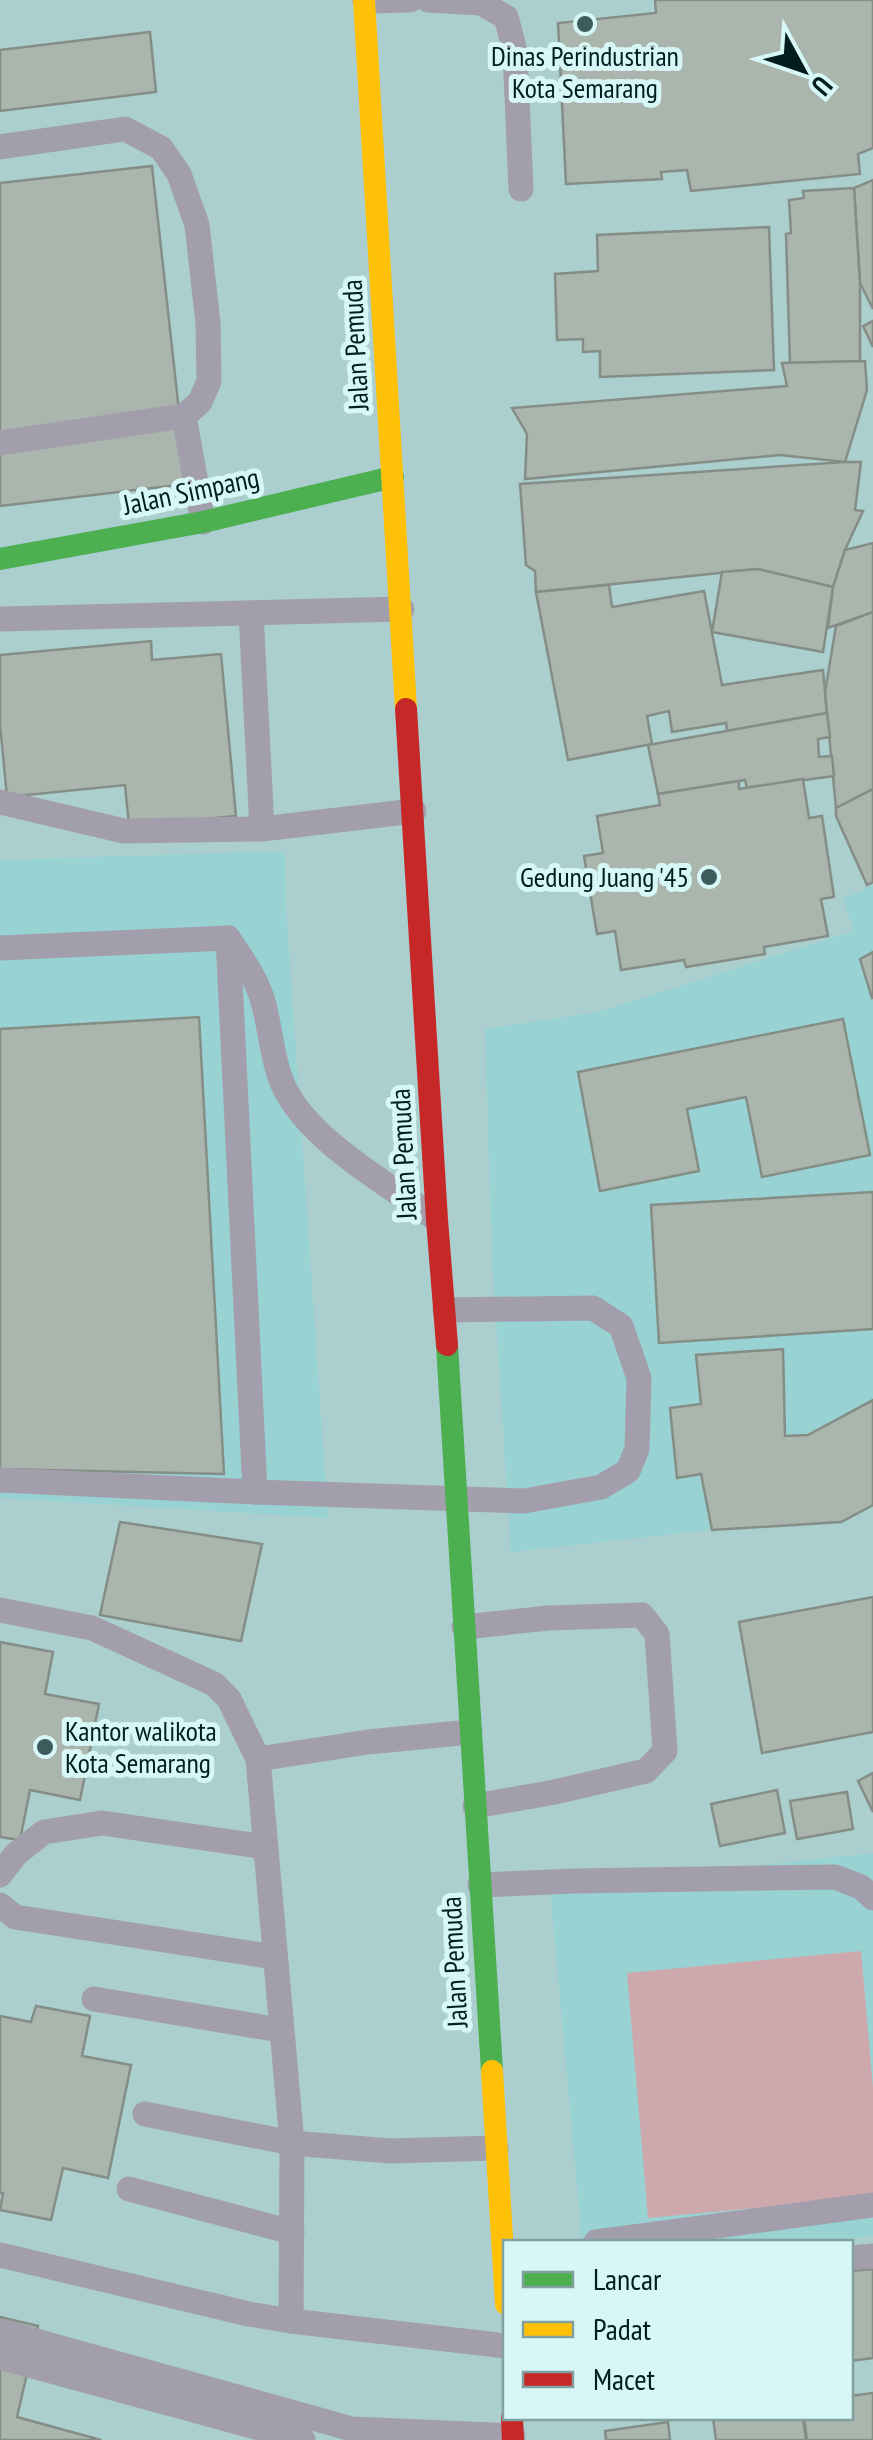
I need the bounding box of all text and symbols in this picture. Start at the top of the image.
marker: Dinas Perindustrian Kota Semarang [574,13,596,35]
north arrow [753,20,853,120]
place label: Dinas Perindustrian Kota Semarang [491,37,679,106]
text: U [804,69,841,104]
street label: Jalan Pemuda [333,279,376,412]
street label: Jalan Simpang [119,458,262,523]
place label: Gedung Juang '45 [520,858,689,895]
marker: Gedung Juang '45 [698,866,720,888]
street label: Jalan Pemuda [381,1088,424,1221]
place label: Kantor walikota Kota Semarang [65,1712,217,1781]
marker: Kantor walikota Kota Semarang [34,1736,56,1758]
street label: Jalan Pemuda [432,1896,475,2029]
legend [503,2240,853,2420]
text: Lancar [593,2259,662,2298]
text: Padat [593,2309,652,2348]
text: Macet [593,2359,656,2398]

